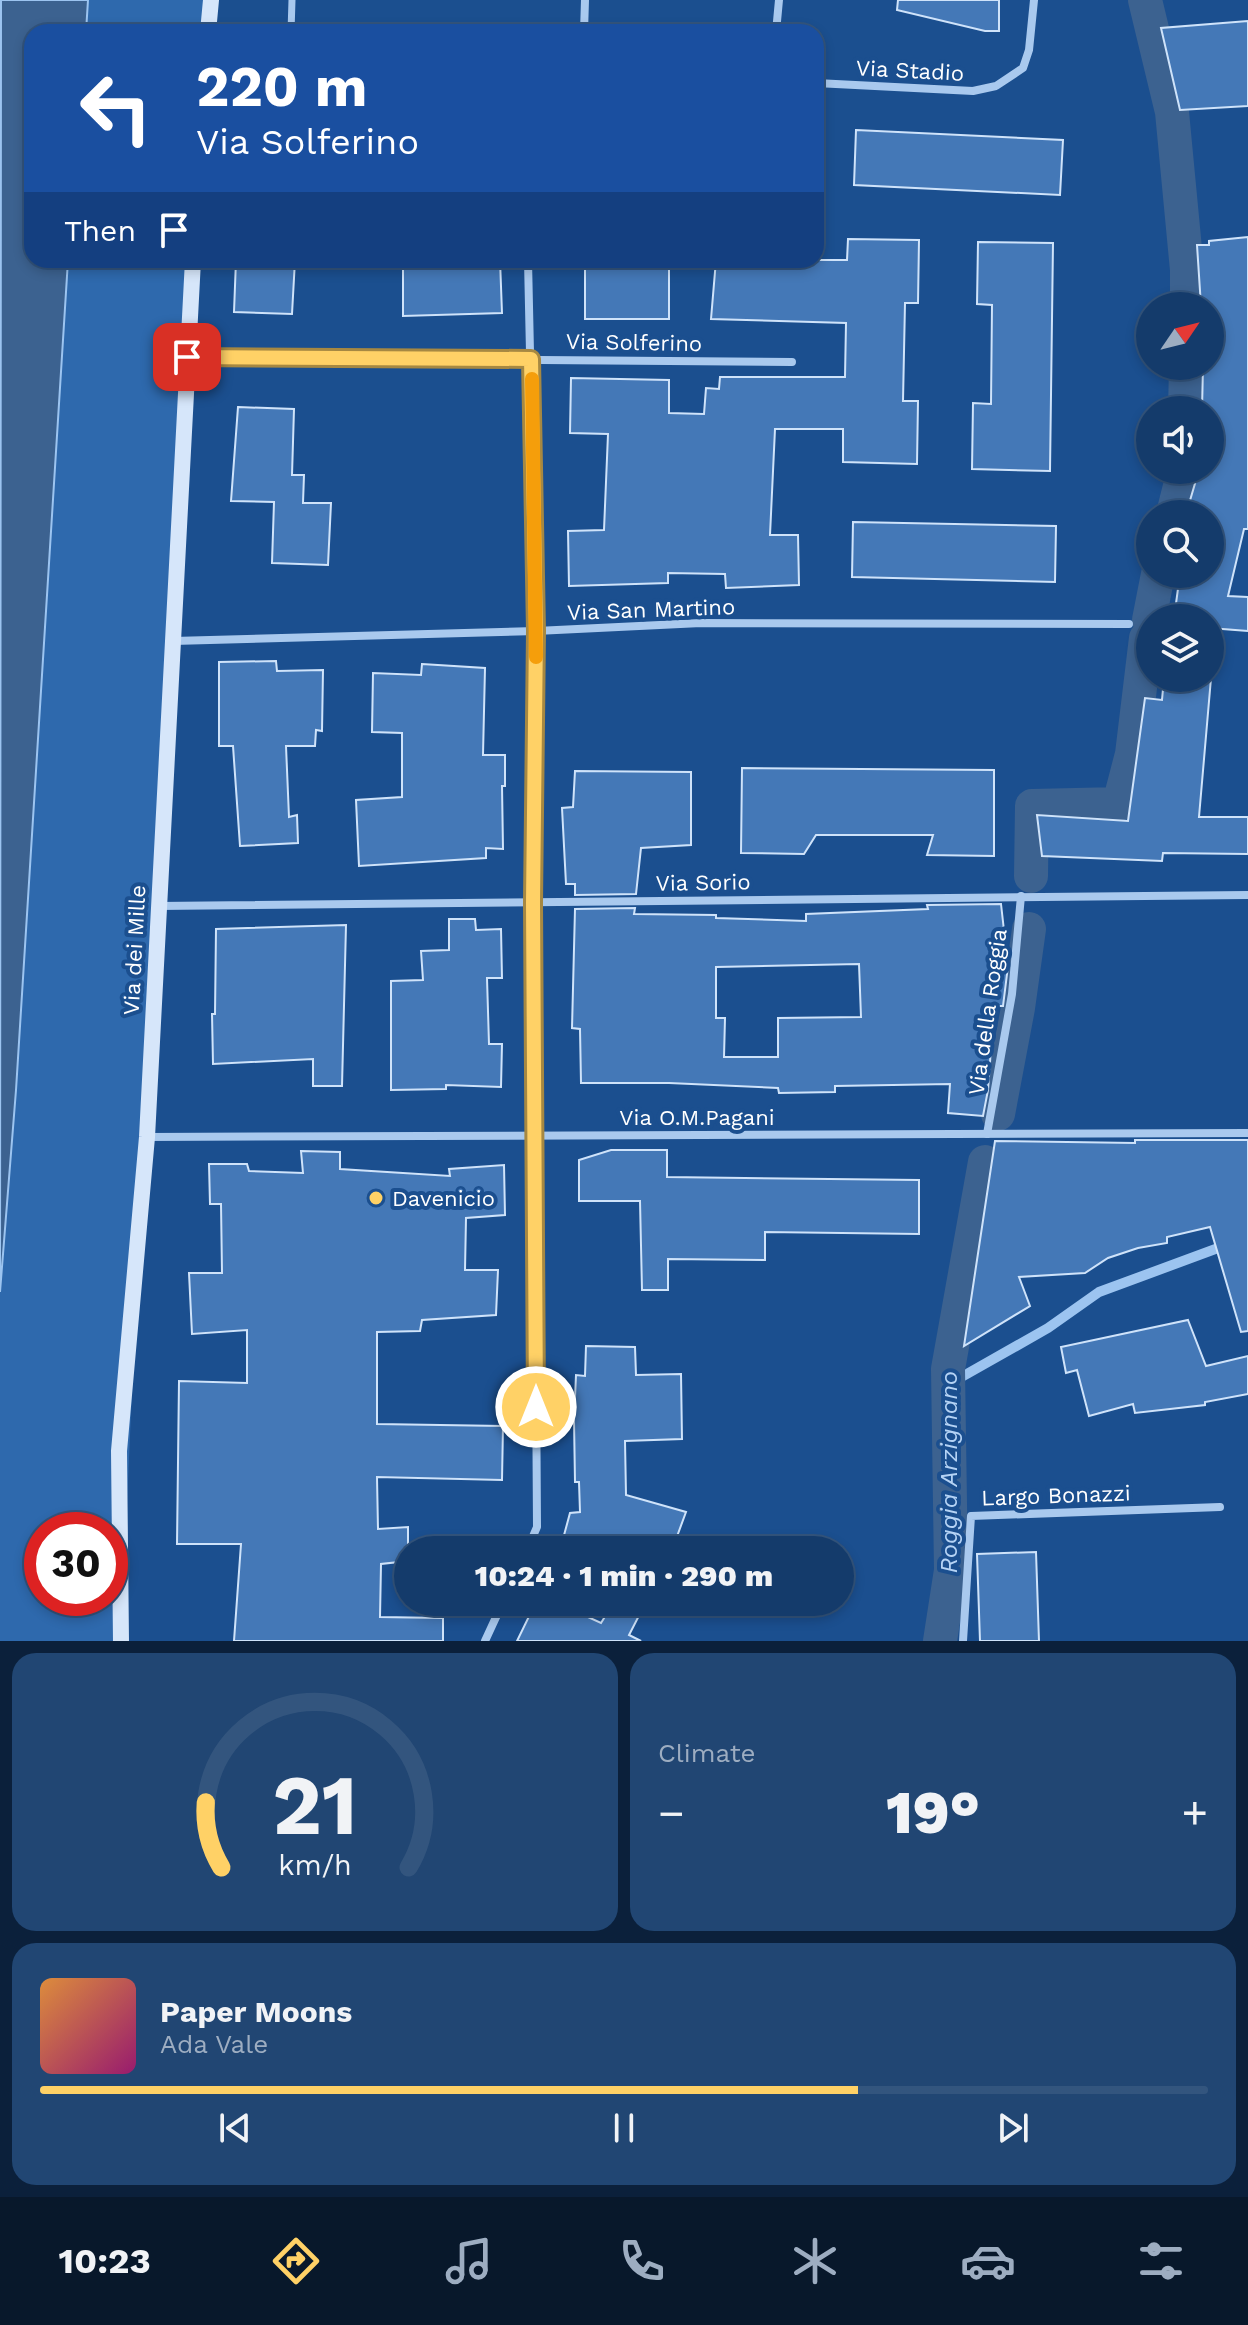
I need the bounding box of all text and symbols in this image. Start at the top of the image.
text: 220 m [196,54,368,120]
street label: Via Stadio [855,55,965,86]
icon: left [64,56,168,160]
text: Via Solferino [196,121,419,163]
icon: arrive [152,208,196,252]
text: Then [64,213,136,248]
north arrow [1136,292,1224,380]
map controls [1136,292,1224,692]
pin [153,323,221,391]
street label: Via Solferino [566,329,702,356]
icon: arrive [165,335,209,379]
button: sound [1136,396,1224,484]
button: search [1136,500,1224,588]
street label: Via San Martino [566,594,736,625]
button: layers [1136,604,1224,692]
street label: Via Sorio [655,869,751,896]
street label: Via dei Mille [119,884,150,1016]
street label: Via della Roggia [963,927,1012,1097]
street label: Via O.M.Pagani [619,1105,775,1130]
place label: Davenicio [392,1186,495,1211]
marker: Davenicio [367,1189,385,1207]
position arrow [494,1365,578,1449]
water label: Roggia Arzignano [935,1371,963,1573]
street label: Largo Bonazzi [981,1480,1131,1511]
speed limit sign: 30 [24,1512,128,1616]
text: 10:24 · 1 min · 290 m [475,1558,773,1593]
text: Climate [658,1738,756,1768]
text: 21 [272,1757,358,1854]
text: 19° [886,1777,980,1848]
text: − [658,1787,685,1839]
text: + [1181,1787,1208,1839]
text: km/h [278,1848,352,1882]
text: Paper Moons [160,1994,352,2029]
text: Ada Vale [160,2029,268,2059]
icon: previous [213,2106,257,2150]
icon: pause [602,2106,646,2150]
icon: next [991,2106,1035,2150]
icon: directions [268,2233,324,2289]
icon: music [441,2233,497,2289]
icon: phone [614,2233,670,2289]
icon: climate [787,2233,843,2289]
icon: car [960,2233,1016,2289]
icon: filters [1133,2233,1189,2289]
text: 10:23 [59,2240,151,2282]

